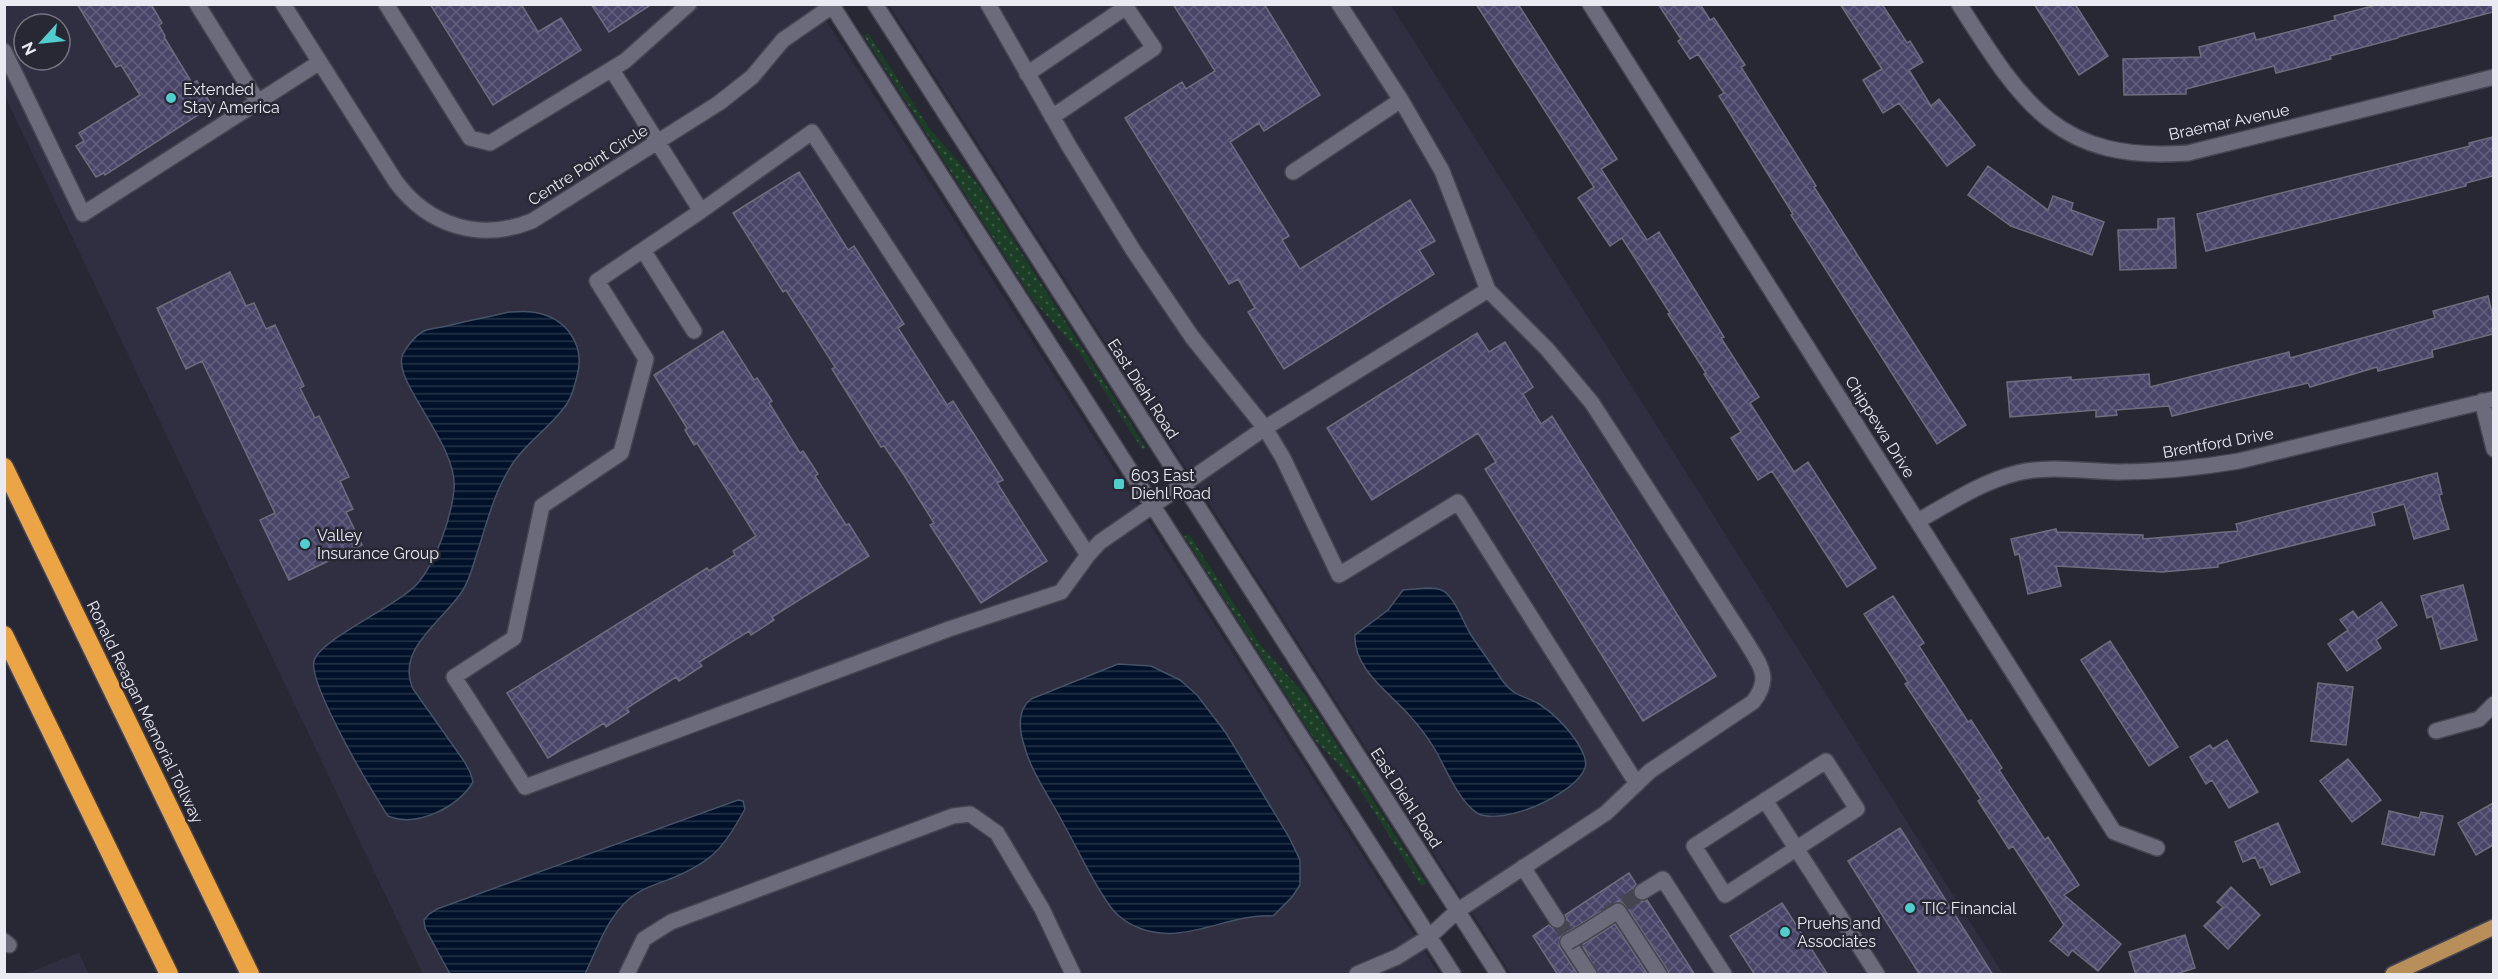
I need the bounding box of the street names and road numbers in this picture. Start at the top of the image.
street label: Braemar Avenue [2167,100,2291,144]
street label: Centre Point Circle [525,120,651,210]
street label: East Diehl Road [1104,335,1182,443]
street label: Chippewa Drive [1841,373,1919,481]
street label: Brentford Drive [2161,424,2275,462]
street label: Ronald Reagan Memorial Tollway [83,598,207,827]
street label: East Diehl Road [1367,744,1445,852]

